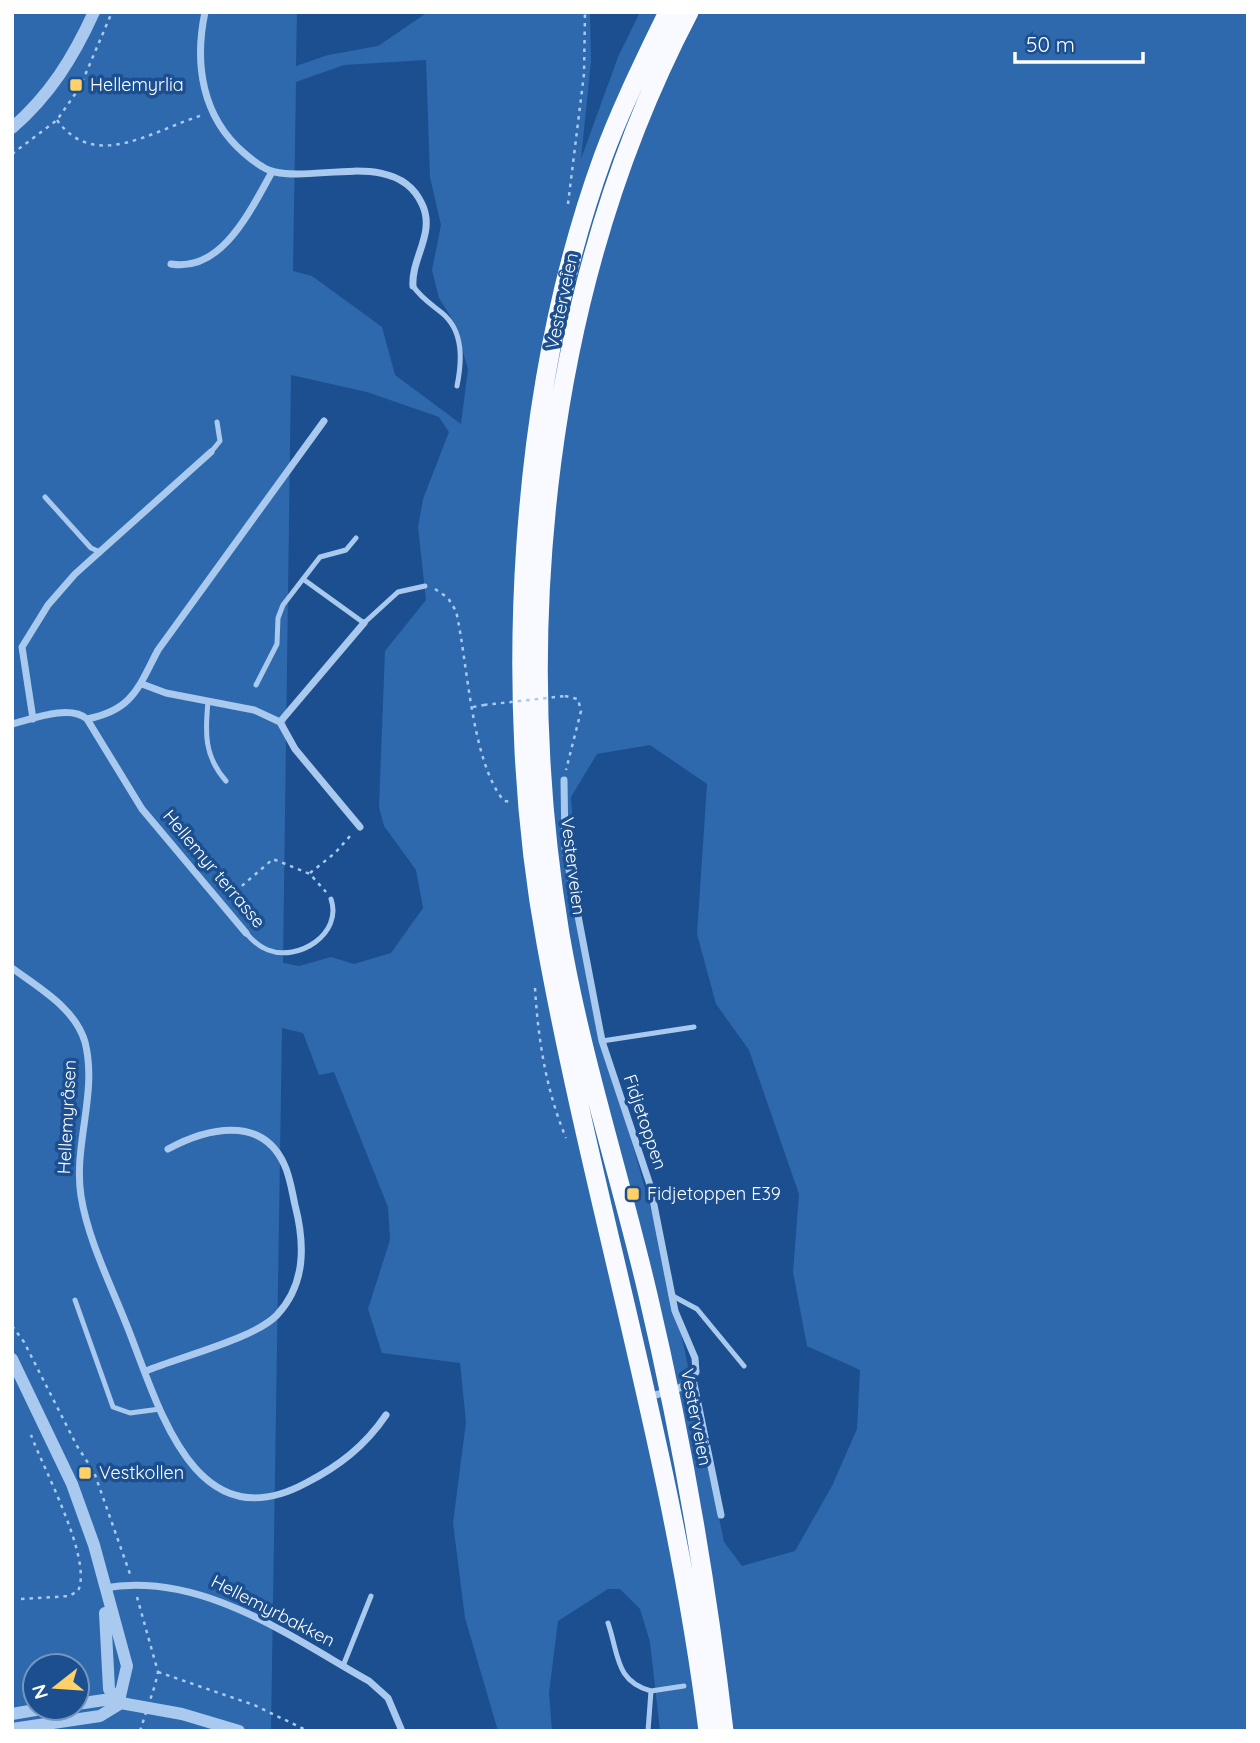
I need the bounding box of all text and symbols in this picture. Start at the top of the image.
scale bar [1015,21,1143,65]
text: 50 m [1026,31,1075,57]
place label: Hellemyrlia [90,73,184,96]
marker: Hellemyrlia [68,77,84,93]
street label: Vesterveien [540,250,583,351]
street label: Hellemyr terrasse [158,805,271,933]
street label: Vesterveien [556,816,591,916]
street label: Hellemyråsen [52,1059,81,1175]
street label: Fidjetoppen [618,1071,673,1173]
place label: Fidjetoppen E39 [647,1182,781,1205]
marker: Fidjetoppen E39 [625,1186,641,1202]
street label: Vesterveien [676,1367,717,1467]
place label: Vestkollen [99,1461,184,1484]
marker: Vestkollen [77,1465,93,1481]
street label: Hellemyrbakken [207,1569,339,1652]
north arrow [21,1652,91,1722]
text: N [26,1682,53,1702]

